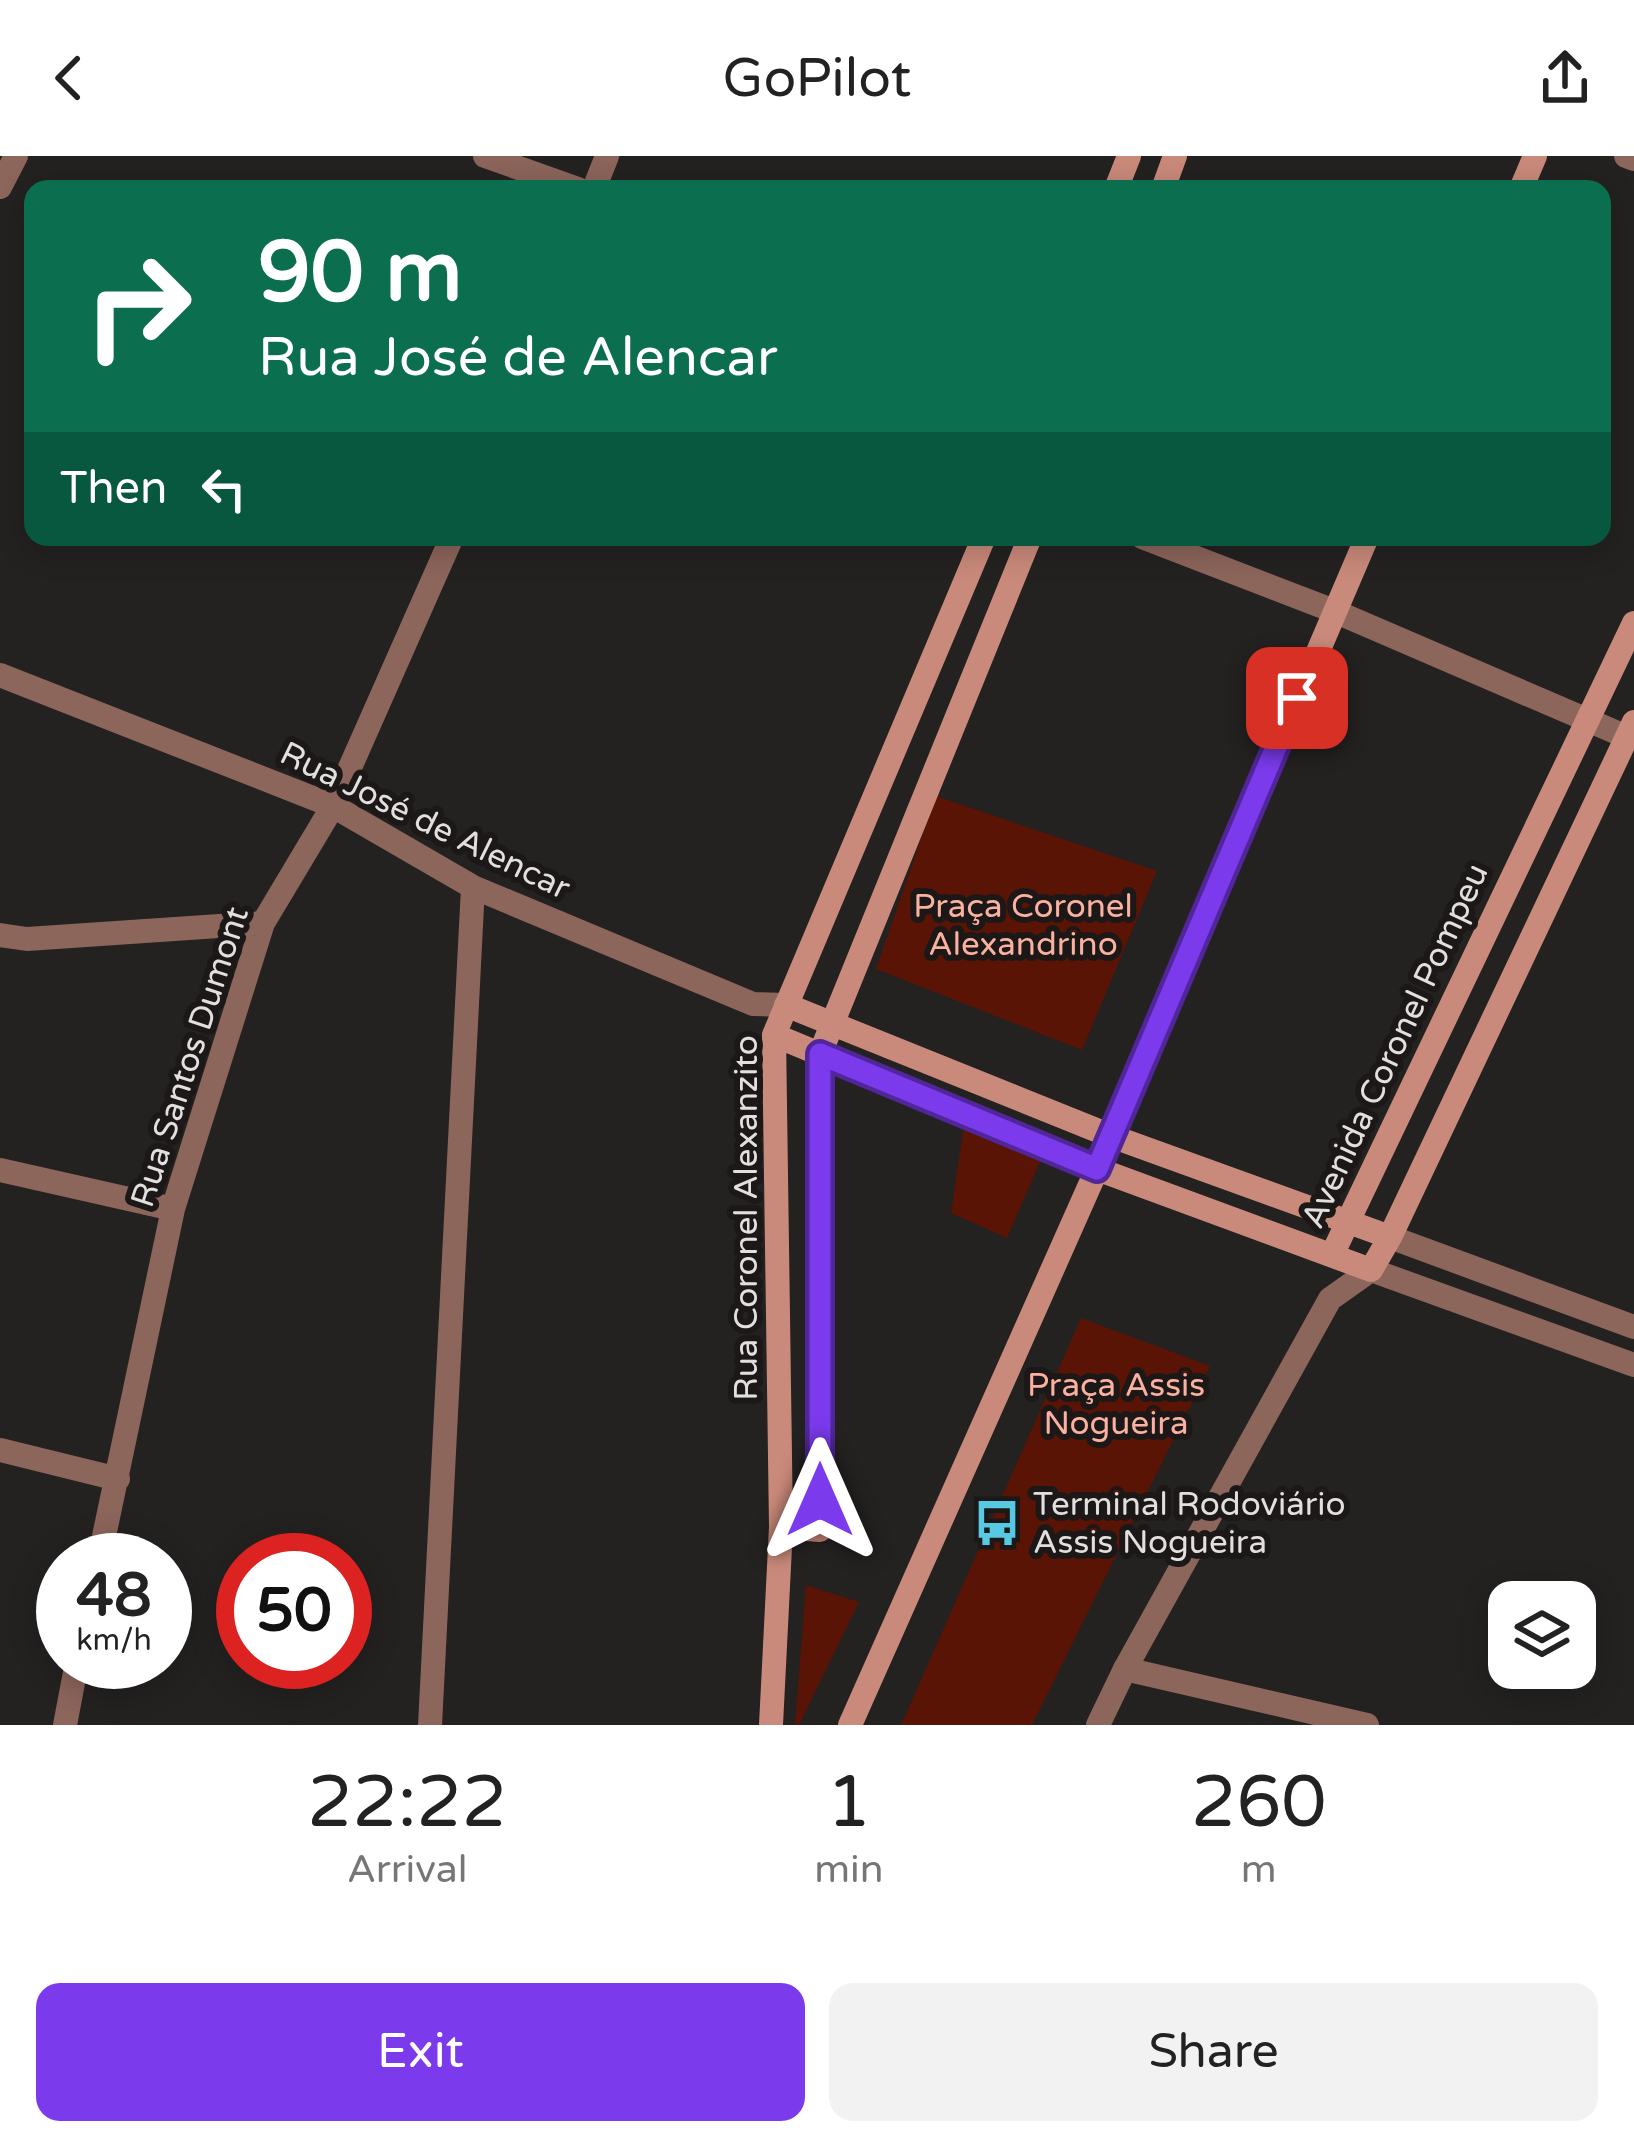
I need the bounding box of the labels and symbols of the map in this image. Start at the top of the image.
pin [1246,647,1348,749]
street label: Rua José de Alencar [274,734,577,908]
street label: Avenida Coronel Pompeu [1293,858,1497,1234]
park label: Praça Coronel Alexandrino [913,887,1133,964]
street label: Rua Santos Dumont [123,902,257,1212]
street label: Rua Coronel Alexanzito [727,1035,766,1401]
park label: Praça Assis Nogueira [1027,1366,1205,1443]
position arrow [757,1437,883,1563]
place label: Terminal Rodoviário Assis Nogueira [1033,1485,1346,1562]
bus stop icon: Terminal Rodoviário Assis Nogueira [972,1498,1022,1548]
speed limit sign: 50 [216,1533,372,1689]

